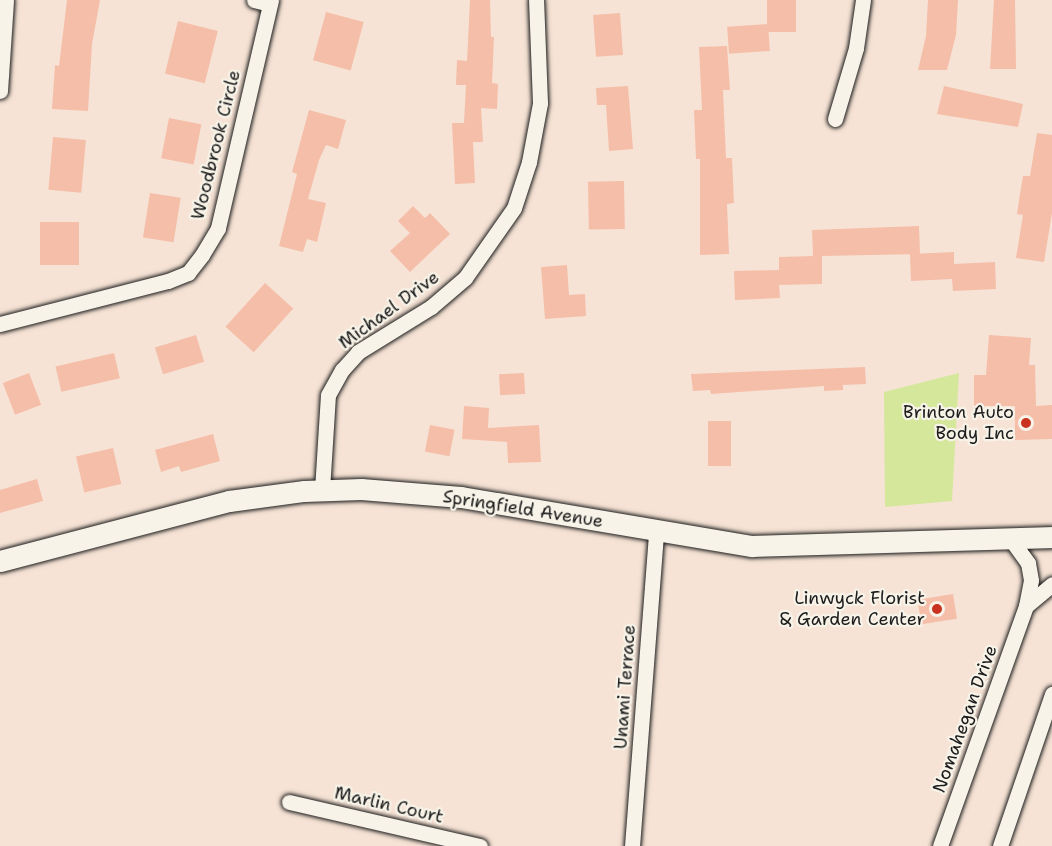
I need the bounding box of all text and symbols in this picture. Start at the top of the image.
street label: Woodbrook Circle [187,68,245,222]
street label: Michael Drive [335,266,443,354]
place label: Brinton Auto Body Inc [903,402,1014,444]
marker: Brinton Auto Body Inc [1019,416,1033,430]
street label: Springfield Avenue [441,486,605,532]
place label: Linwyck Florist & Garden Center [780,588,925,630]
marker: Linwyck Florist & Garden Center [930,602,944,616]
street label: Unami Terrace [610,624,640,750]
street label: Nomahegan Drive [928,642,1002,796]
street label: Marlin Court [332,782,446,828]

